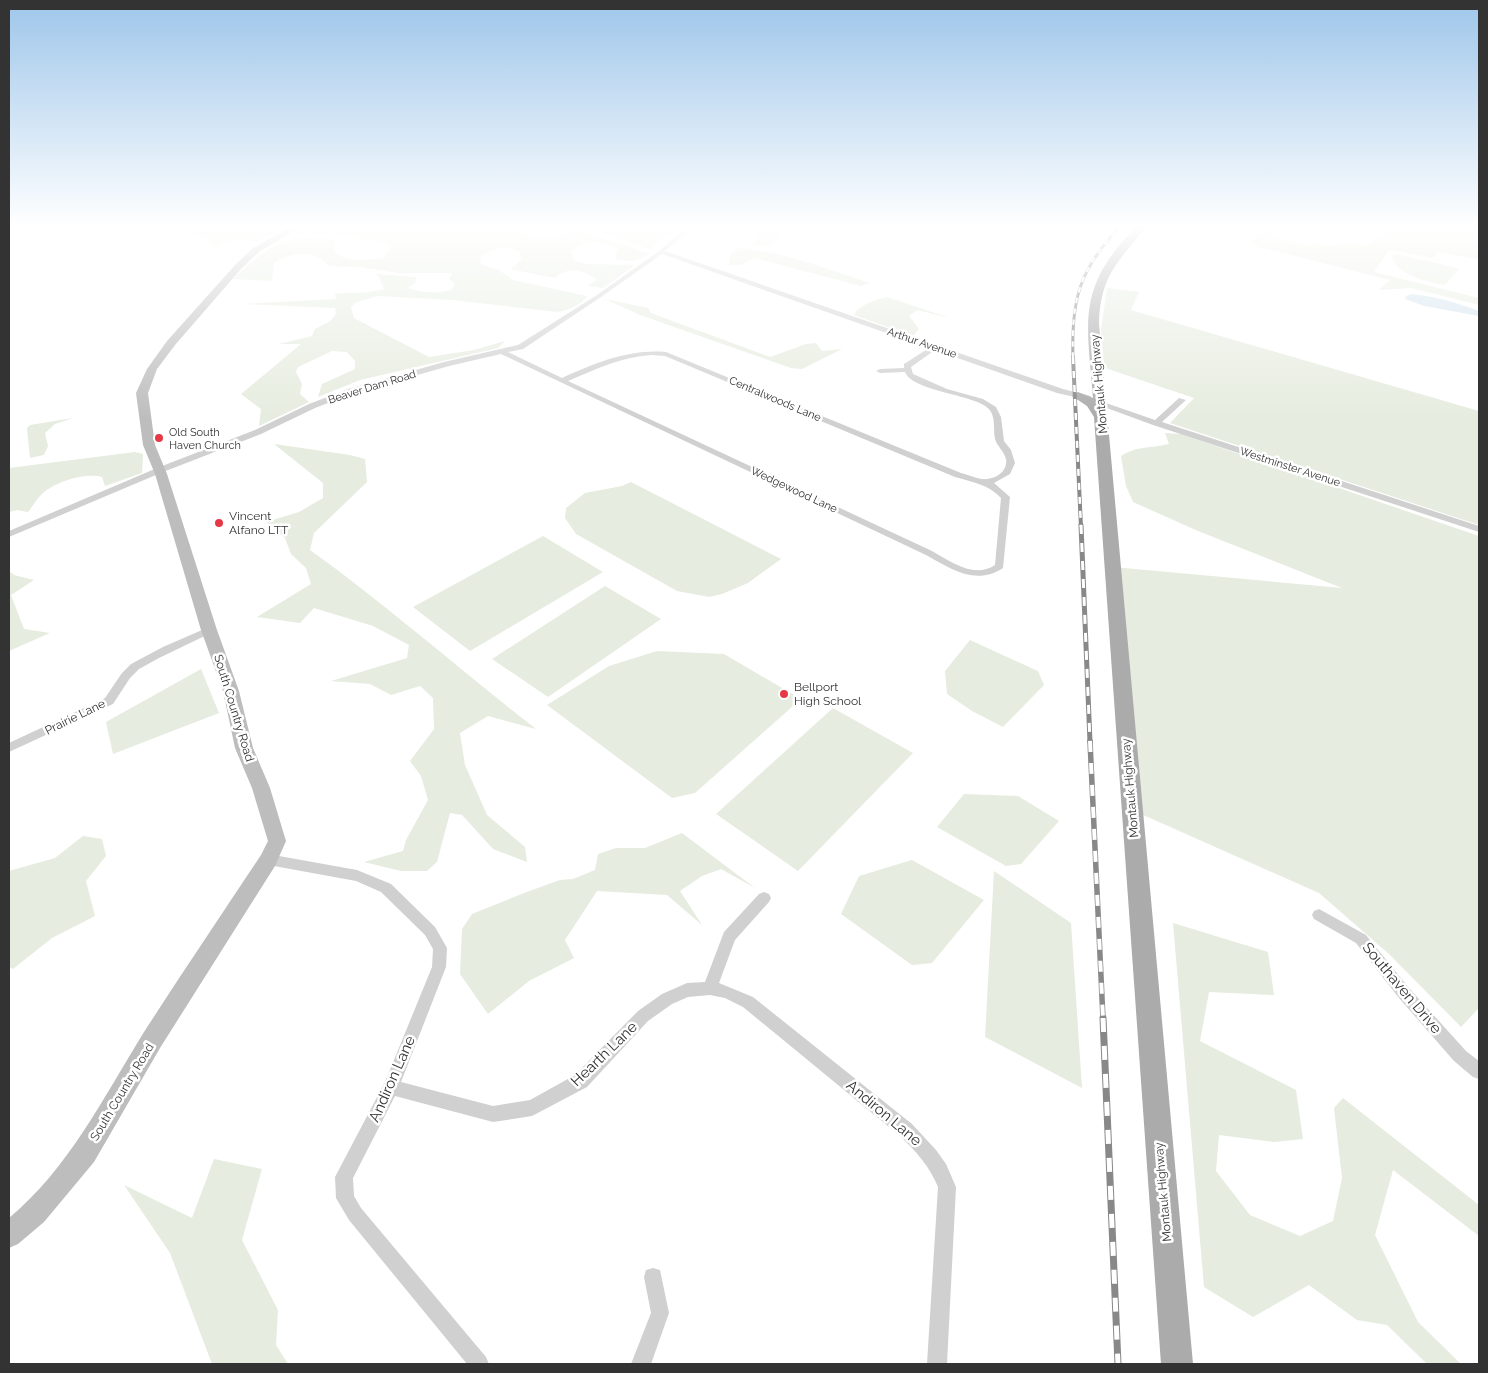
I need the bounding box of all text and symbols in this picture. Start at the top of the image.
street label: Arthur Avenue [886,325,959,361]
street label: Montauk Highway [1088,333,1110,434]
street label: Beaver Dam Road [326,367,418,407]
street label: Centralwoods Lane [727,374,823,424]
place label: Old South Haven Church [169,426,241,452]
marker: Old South Haven Church [153,432,165,444]
street label: Westminster Avenue [1238,445,1343,490]
street label: Wedgewood Lane [749,464,840,516]
place label: Vincent Alfano LTT [229,509,289,537]
marker: Vincent Alfano LTT [213,517,225,529]
street label: South Country Road [211,653,257,763]
place label: Bellport High School [794,680,862,708]
marker: Bellport High School [778,688,790,700]
street label: Prairie Lane [43,696,107,738]
street label: Montauk Highway [1119,737,1141,838]
street label: Southaven Drive [1359,939,1446,1037]
street label: Hearth Lane [567,1018,641,1090]
street label: Andiron Lane [365,1033,419,1125]
street label: South Country Road [87,1041,157,1143]
street label: Andiron Lane [843,1076,925,1150]
street label: Montauk Highway [1152,1141,1174,1242]

